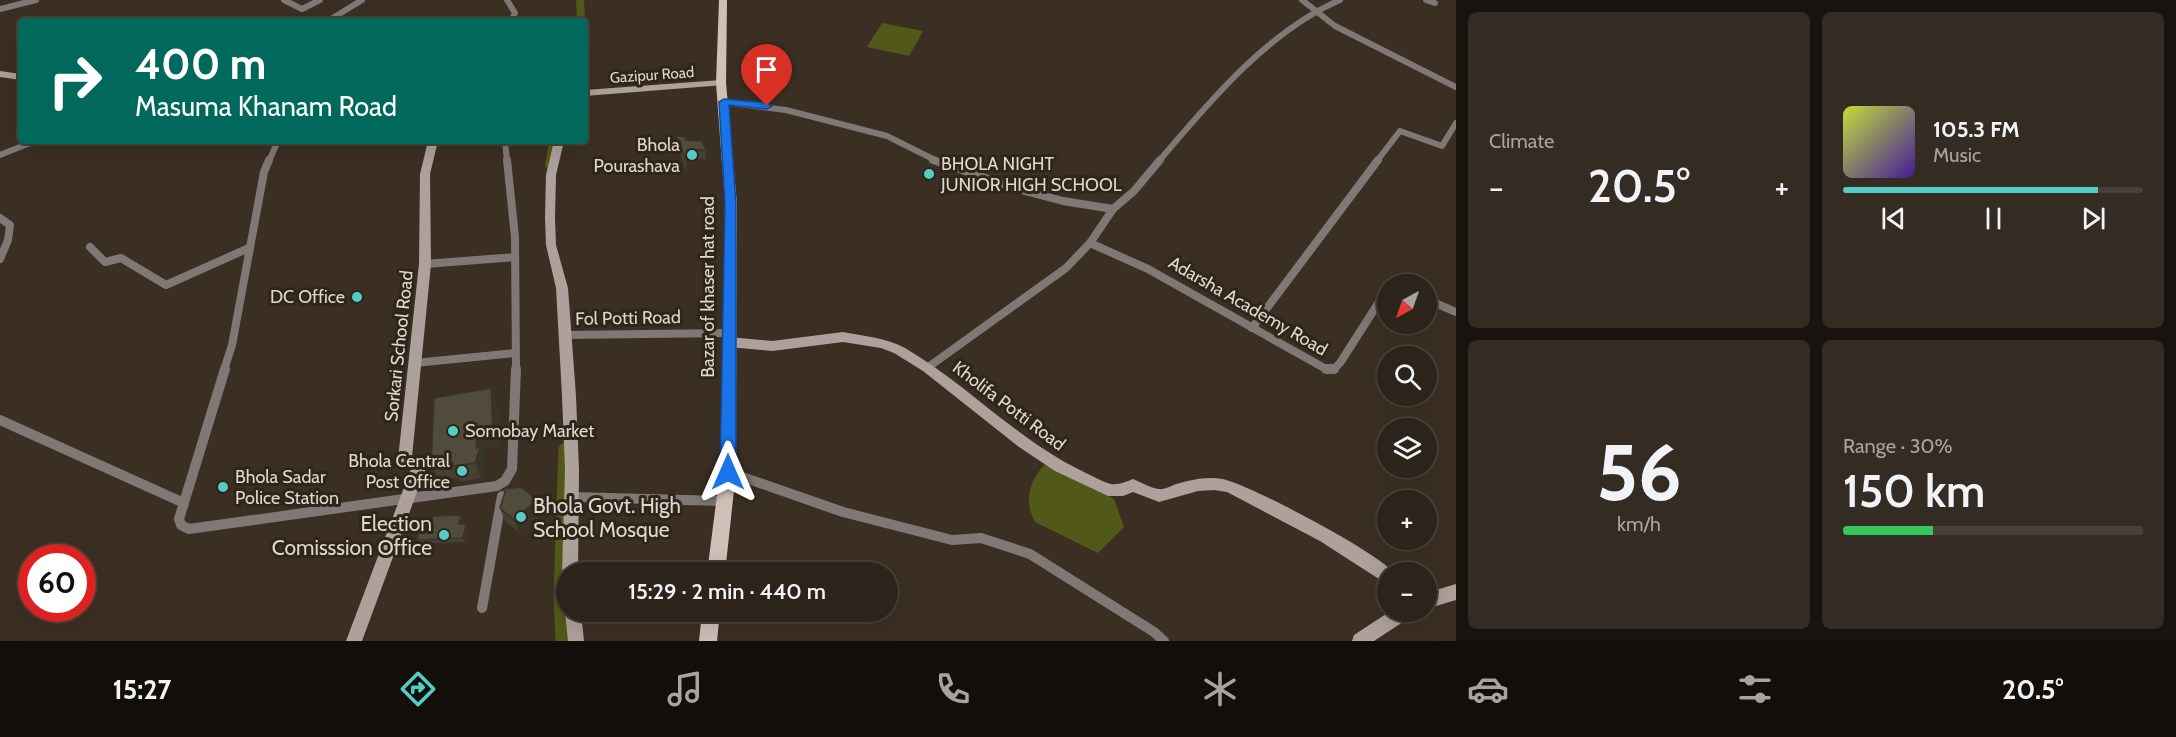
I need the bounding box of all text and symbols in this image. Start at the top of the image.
text: 400 m [135,38,266,90]
icon: right [36,42,114,120]
pin [741,44,792,106]
icon: arrive [750,53,783,86]
street label: Gazipur Road [609,63,695,87]
text: Masuma Khanam Road [135,90,397,123]
text: 105.3 FM [1933,116,2020,143]
text: Climate [1489,129,1554,153]
place label: Bhola Pourashava [593,134,680,177]
text: Music [1933,143,1981,167]
marker: Bhola Pourashava [685,148,699,162]
place label: BHOLA NIGHT JUNIOR HIGH SCHOOL [940,153,1122,196]
text: 20.5° [1588,159,1690,213]
marker: BHOLA NIGHT JUNIOR HIGH SCHOOL [922,167,936,181]
text: − [1489,167,1504,207]
text: + [1774,167,1789,207]
street label: Bazar of khaser hat road [697,196,719,378]
icon: previous [1877,202,1910,235]
icon: pause [1977,202,2010,235]
icon: next [2077,202,2110,235]
street label: Adarsha Academy Road [1165,252,1331,360]
street label: Sorkari School Road [380,269,418,423]
north arrow [1377,274,1437,334]
map controls [1377,274,1437,622]
place label: DC Office [270,286,345,308]
marker: DC Office [350,290,364,304]
street label: Fol Potti Road [575,306,681,330]
button: search [1377,346,1437,406]
street label: Kholifa Potti Road [948,356,1070,456]
button: layers [1377,418,1437,478]
place label: Somobay Market [465,420,594,442]
marker: Somobay Market [446,424,460,438]
text: 56 [1596,425,1682,520]
text: Range · 30% [1843,434,1952,458]
position arrow [696,440,760,504]
place label: Bhola Central Post Office [348,450,451,493]
marker: Bhola Central Post Office [455,464,469,478]
text: 150 km [1843,464,1985,518]
place label: Bhola Sadar Police Station [235,466,339,509]
marker: Bhola Sadar Police Station [216,480,230,494]
button: + [1377,490,1437,550]
place label: Bhola Govt. High School Mosque [533,493,681,542]
marker: Bhola Govt. High School Mosque [514,510,528,524]
place label: Election Comisssion Office [272,511,432,560]
text: km/h [1617,512,1661,536]
marker: Election Comisssion Office [437,528,451,542]
speed limit sign: 60 [18,544,96,622]
button: − [1377,562,1437,622]
text: 15:29 · 2 min · 440 m [628,578,826,605]
icon: directions [397,668,439,710]
icon: music [664,668,706,710]
icon: phone [932,668,974,710]
icon: climate [1199,668,1241,710]
icon: car [1467,668,1509,710]
icon: filters [1734,668,1776,710]
text: 15:27 [113,673,171,706]
text: 20.5° [2002,673,2063,706]

